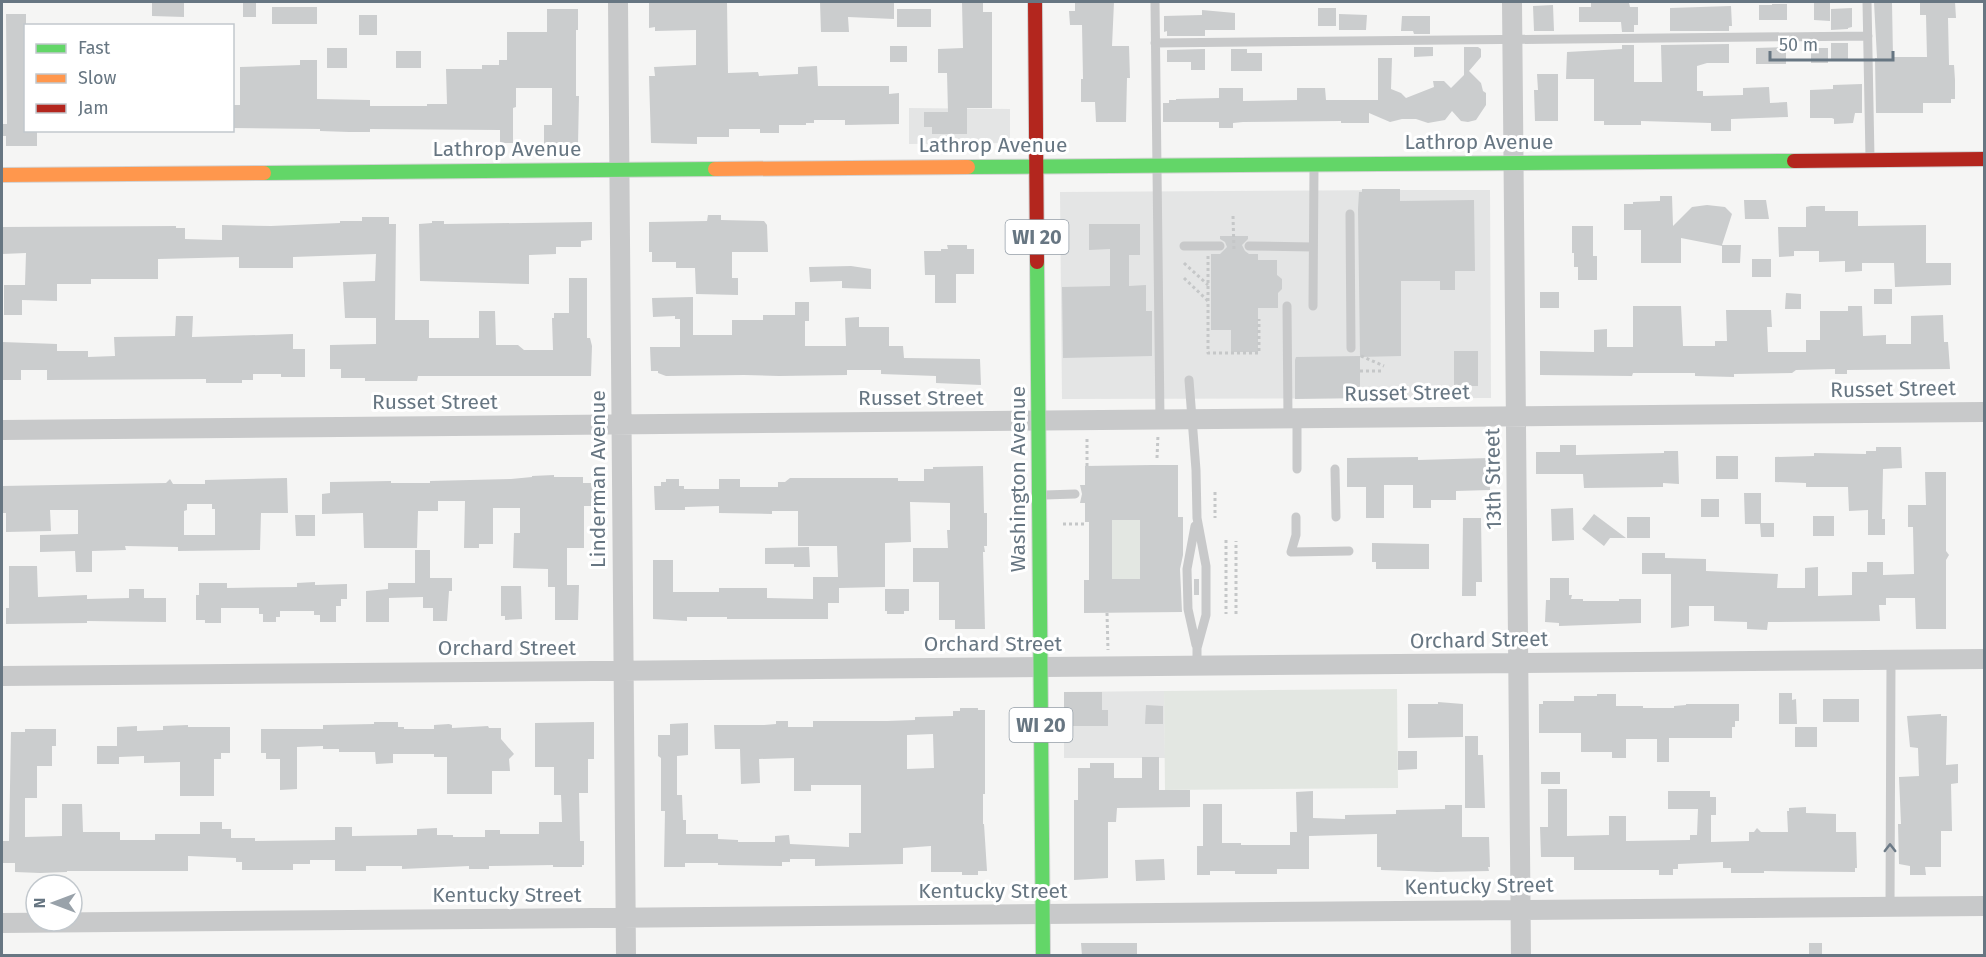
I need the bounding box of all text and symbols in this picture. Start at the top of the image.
legend [24,24,234,132]
scale bar [1770,24,1893,62]
text: 50 m [1779,34,1818,56]
text: Fast [78,37,111,59]
text: Slow [78,67,117,89]
text: Jam [78,97,109,119]
street label: Lathrop Avenue [1404,129,1554,155]
street label: Lathrop Avenue [918,132,1068,158]
street label: Lathrop Avenue [432,136,582,162]
road number: WI 20 [1006,220,1068,254]
street label: Russet Street [1830,375,1957,403]
street label: Russet Street [1344,379,1471,407]
street label: Russet Street [858,385,984,411]
street label: Washington Avenue [1005,386,1031,572]
street label: Russet Street [372,389,498,415]
street label: Linderman Avenue [585,390,611,568]
street label: 13th Street [1479,427,1507,530]
street label: Orchard Street [1410,626,1549,654]
street label: Orchard Street [924,631,1063,657]
street label: Orchard Street [438,635,577,661]
road number: WI 20 [1010,708,1072,742]
one-way arrow [1884,844,1896,853]
street label: Kentucky Street [1404,872,1554,900]
north arrow [24,873,84,933]
street label: Kentucky Street [918,878,1068,904]
street label: Kentucky Street [432,882,582,908]
text: N [30,898,49,908]

